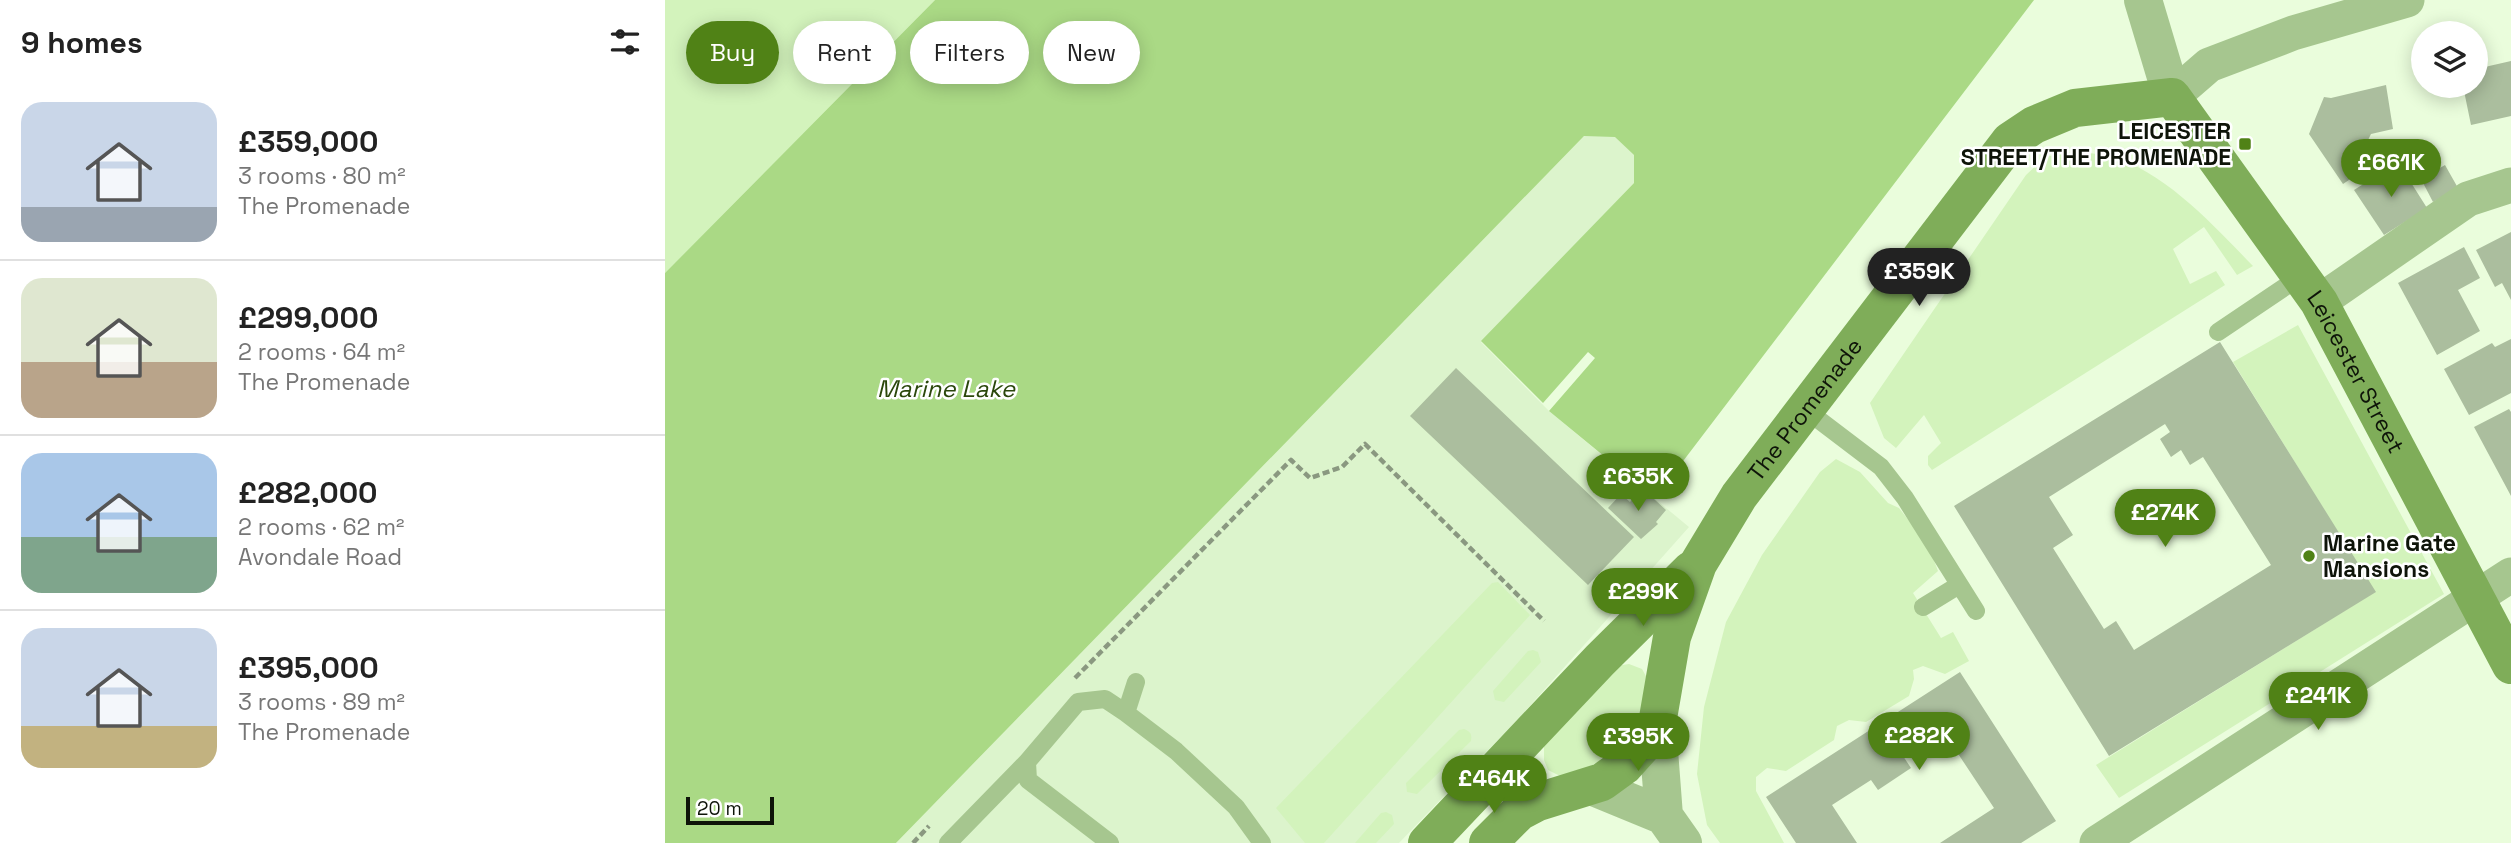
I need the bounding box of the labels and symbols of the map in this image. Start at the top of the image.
place label: LEICESTER STREET/THE PROMENADE [1961,116,2231,172]
marker: LEICESTER STREET/THE PROMENADE [2237,136,2253,152]
pin: £661K [2342,140,2440,199]
pin: £359K [1870,248,1968,308]
street label: Leicester Street [2300,284,2411,458]
street label: The Promenade [1741,332,1869,487]
water label: Marine Lake [877,373,1016,404]
pin: £635K [1589,454,1687,513]
pin: £274K [2116,490,2214,549]
place label: Marine Gate Mansions [2323,528,2456,584]
marker: Marine Gate Mansions [2301,548,2317,564]
pin: £299K [1594,568,1692,628]
pin: £241K [2269,672,2367,732]
pin: £282K [1870,712,1968,772]
pin: £395K [1589,714,1687,773]
pin: £464K [1445,756,1543,815]
scale bar [686,794,773,826]

